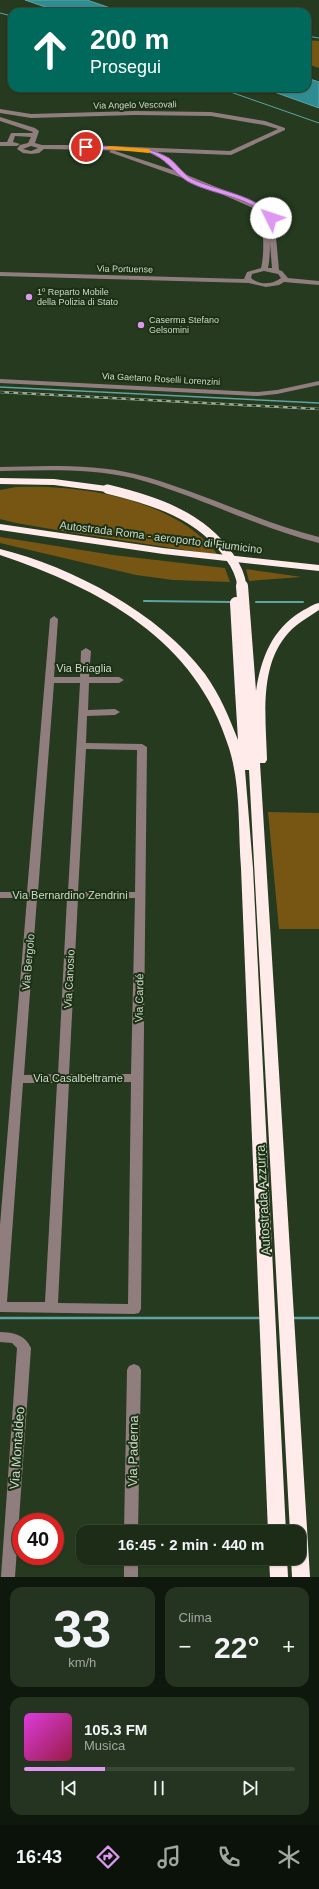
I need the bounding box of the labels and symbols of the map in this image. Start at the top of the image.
street label: Via Angelo Vescovali [93,99,177,111]
pin [69,130,103,164]
position arrow [250,197,292,239]
street label: Via Portuense [97,264,153,274]
place label: 1º Reparto Mobile della Polizia di Stato [37,287,118,307]
marker: 1º Reparto Mobile della Polizia di Stato [24,292,34,302]
place label: Caserma Stefano Gelsomini [149,315,219,335]
marker: Caserma Stefano Gelsomini [136,320,146,330]
street label: Via Gaetano Roselli Lorenzini [102,371,220,387]
street label: Autostrada Roma - aeroporto di Fiumicino [59,519,263,555]
street label: Via Briaglia [56,662,113,674]
street label: Via Bernardino Zendrini [12,889,128,901]
street label: Via Bergolo [20,933,36,991]
street label: Via Canosio [61,949,77,1009]
street label: Via Cardé [133,974,145,1022]
street label: Via Casalbeltrame [33,1072,123,1084]
street label: Autostrada Azzurra [253,1144,273,1256]
street label: Via Montaldeo [7,1406,27,1490]
street label: Via Paderna [125,1414,141,1487]
speed limit sign: 40 [12,1513,64,1565]

